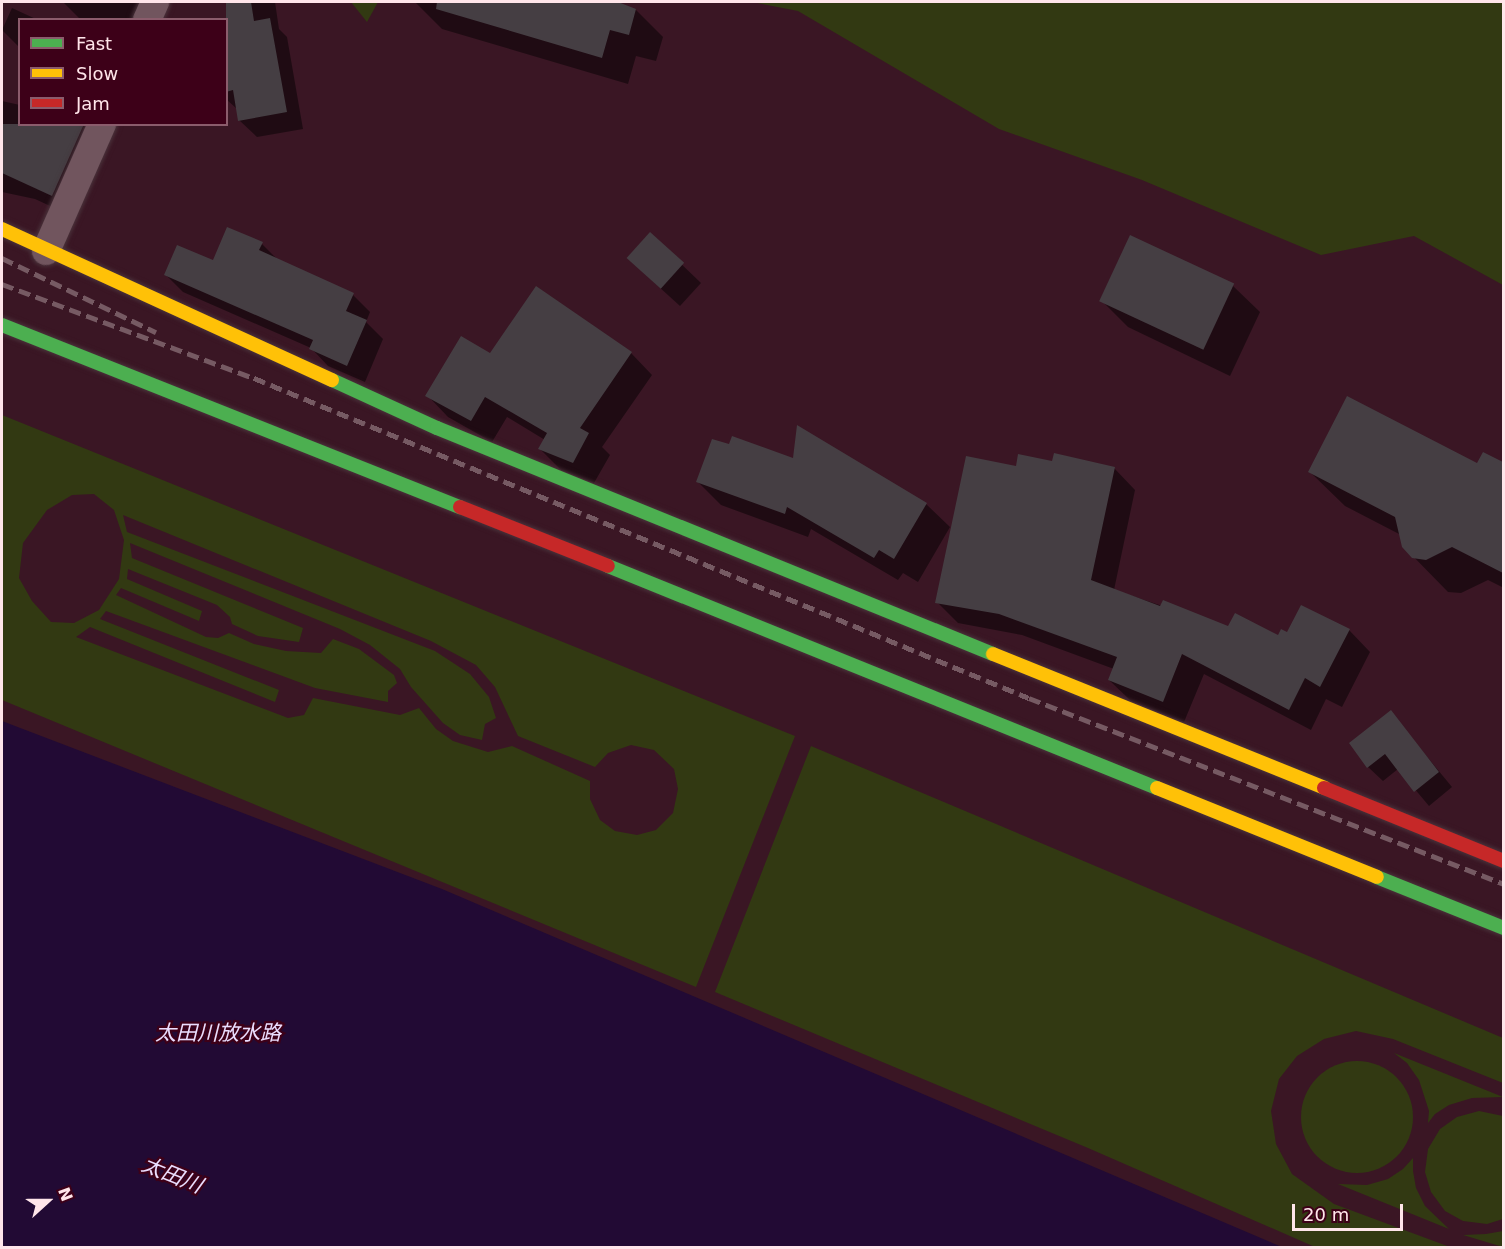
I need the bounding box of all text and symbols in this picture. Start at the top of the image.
legend [18,18,228,126]
text: Fast [76,33,112,54]
text: Slow [76,63,118,84]
text: Jam [76,93,110,114]
water label: 太田川放水路 [155,1020,281,1046]
water label: 太田川 [138,1152,206,1198]
north arrow [18,1171,78,1231]
text: N [54,1185,77,1204]
scale bar [1295,1192,1406,1230]
text: 20 m [1303,1204,1349,1225]

